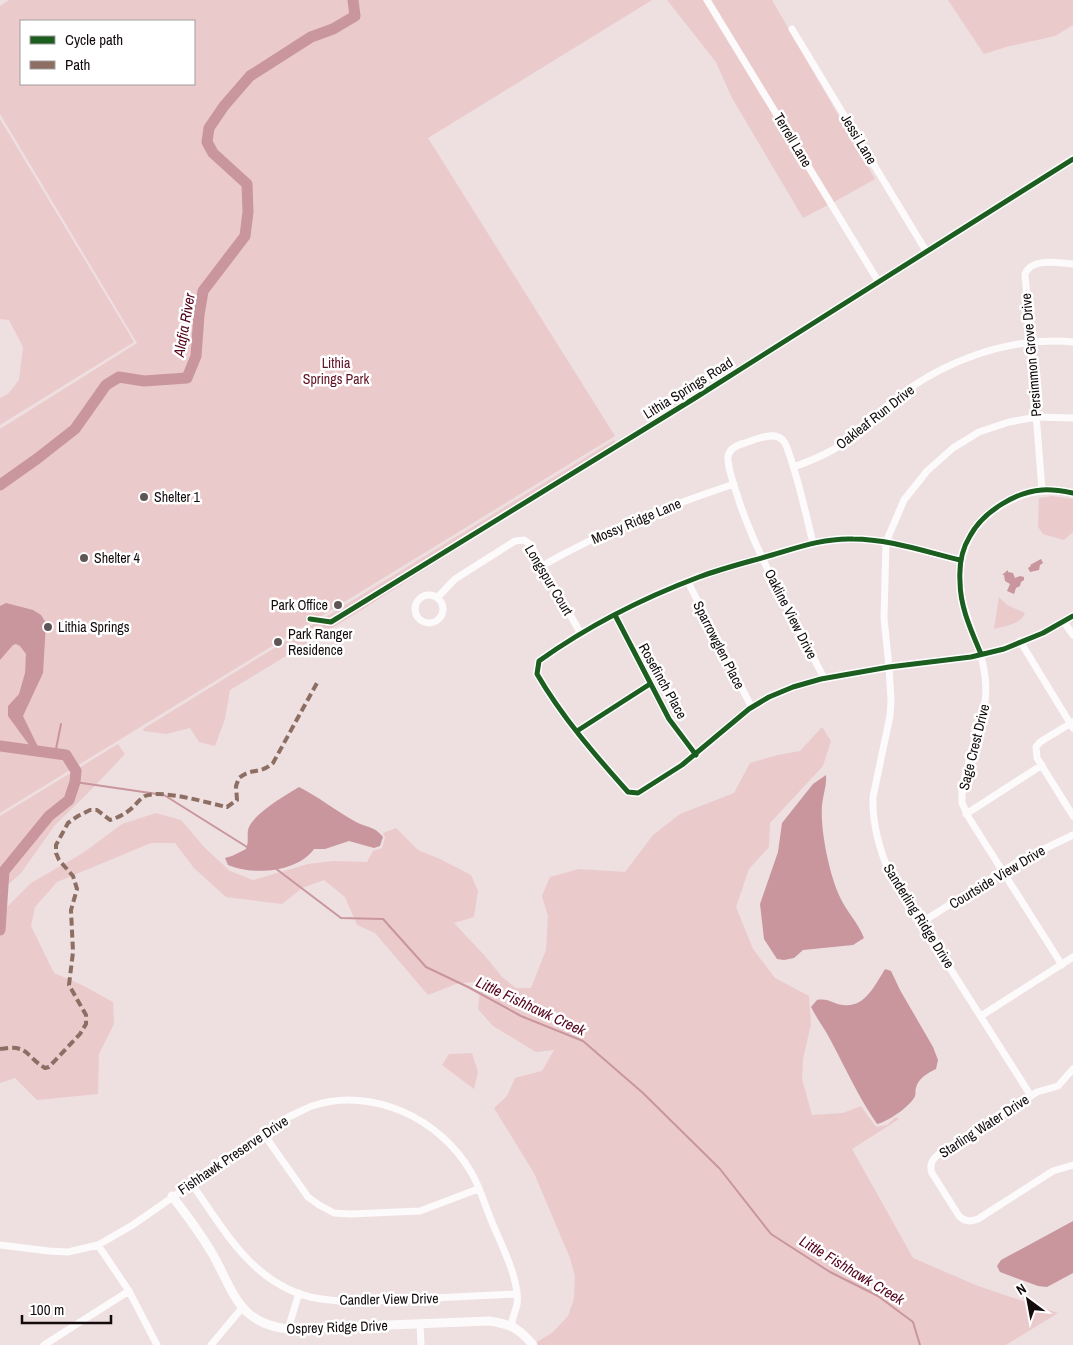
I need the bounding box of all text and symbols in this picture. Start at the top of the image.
legend [20,20,195,85]
text: Cycle path [65,29,123,50]
text: Path [65,54,90,75]
street label: Terrell Lane [770,110,816,170]
street label: Jessi Lane [837,111,881,167]
water label: Alafia River [168,291,200,359]
street label: Persimmon Grove Drive [1017,293,1045,417]
street label: Lithia Springs Road [640,353,736,423]
park label: Lithia Springs Park [303,354,369,388]
street label: Oakleaf Run Drive [832,381,918,453]
place label: Shelter 1 [154,488,201,506]
marker: Shelter 1 [138,491,150,503]
street label: Mossy Ridge Lane [588,494,684,548]
street label: Longspur Court [521,541,577,619]
place label: Shelter 4 [94,549,141,567]
marker: Shelter 4 [78,552,90,564]
street label: Oakline View Drive [761,566,821,662]
place label: Park Office [271,596,328,614]
street label: Sparrowglen Place [689,598,749,692]
marker: Park Office [332,599,344,611]
place label: Lithia Springs [58,618,130,636]
marker: Lithia Springs [42,621,54,633]
place label: Park Ranger Residence [288,625,353,659]
marker: Park Ranger Residence [272,636,284,648]
street label: Rosefinch Place [635,640,691,722]
street label: Sage Crest Drive [955,702,993,792]
street label: Courtside View Drive [946,841,1048,913]
street label: Sanderling Ridge Drive [880,860,958,972]
water label: Little Fishhawk Creek [473,971,590,1041]
street label: Starling Water Drive [936,1090,1032,1162]
street label: Fishhawk Preserve Drive [175,1112,291,1198]
water label: Little Fishhawk Creek [796,1230,909,1310]
north arrow [1003,1275,1053,1325]
text: N [1013,1279,1029,1299]
street label: Candler View Drive [339,1289,439,1309]
scale bar [22,1292,111,1324]
text: 100 m [30,1299,64,1320]
street label: Osprey Ridge Drive [286,1316,388,1338]

